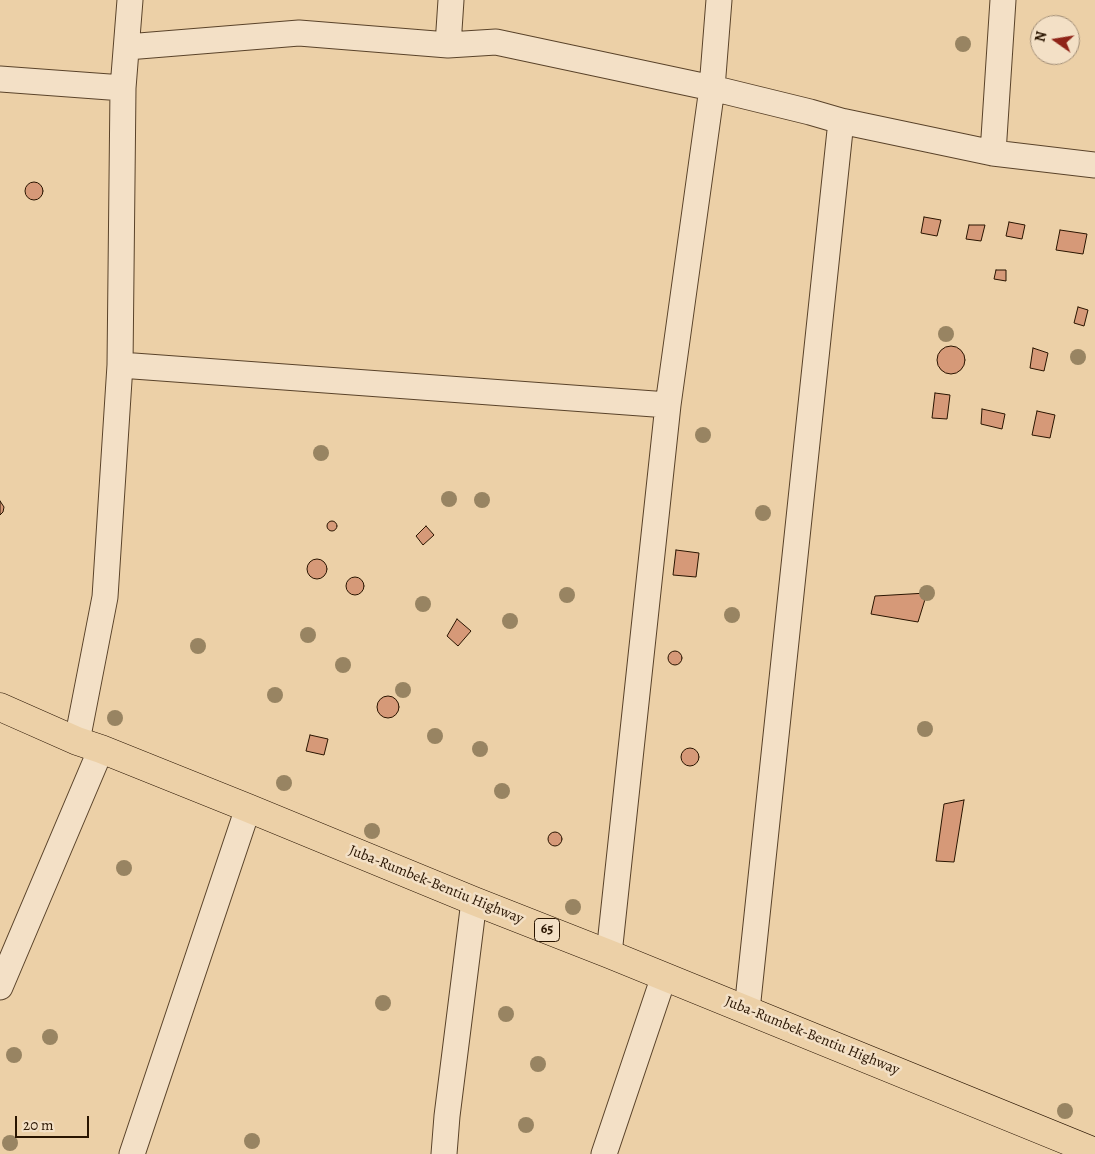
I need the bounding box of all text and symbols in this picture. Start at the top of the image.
north arrow [1030,15,1080,65]
text: N [1030,30,1051,44]
street label: Juba-Rumbek-Bentiu Highway [346,842,526,928]
road number: 65 [534,918,560,942]
street label: Juba-Rumbek-Bentiu Highway [722,993,902,1079]
scale bar [18,1106,91,1138]
text: 20 m [23,1115,54,1135]

